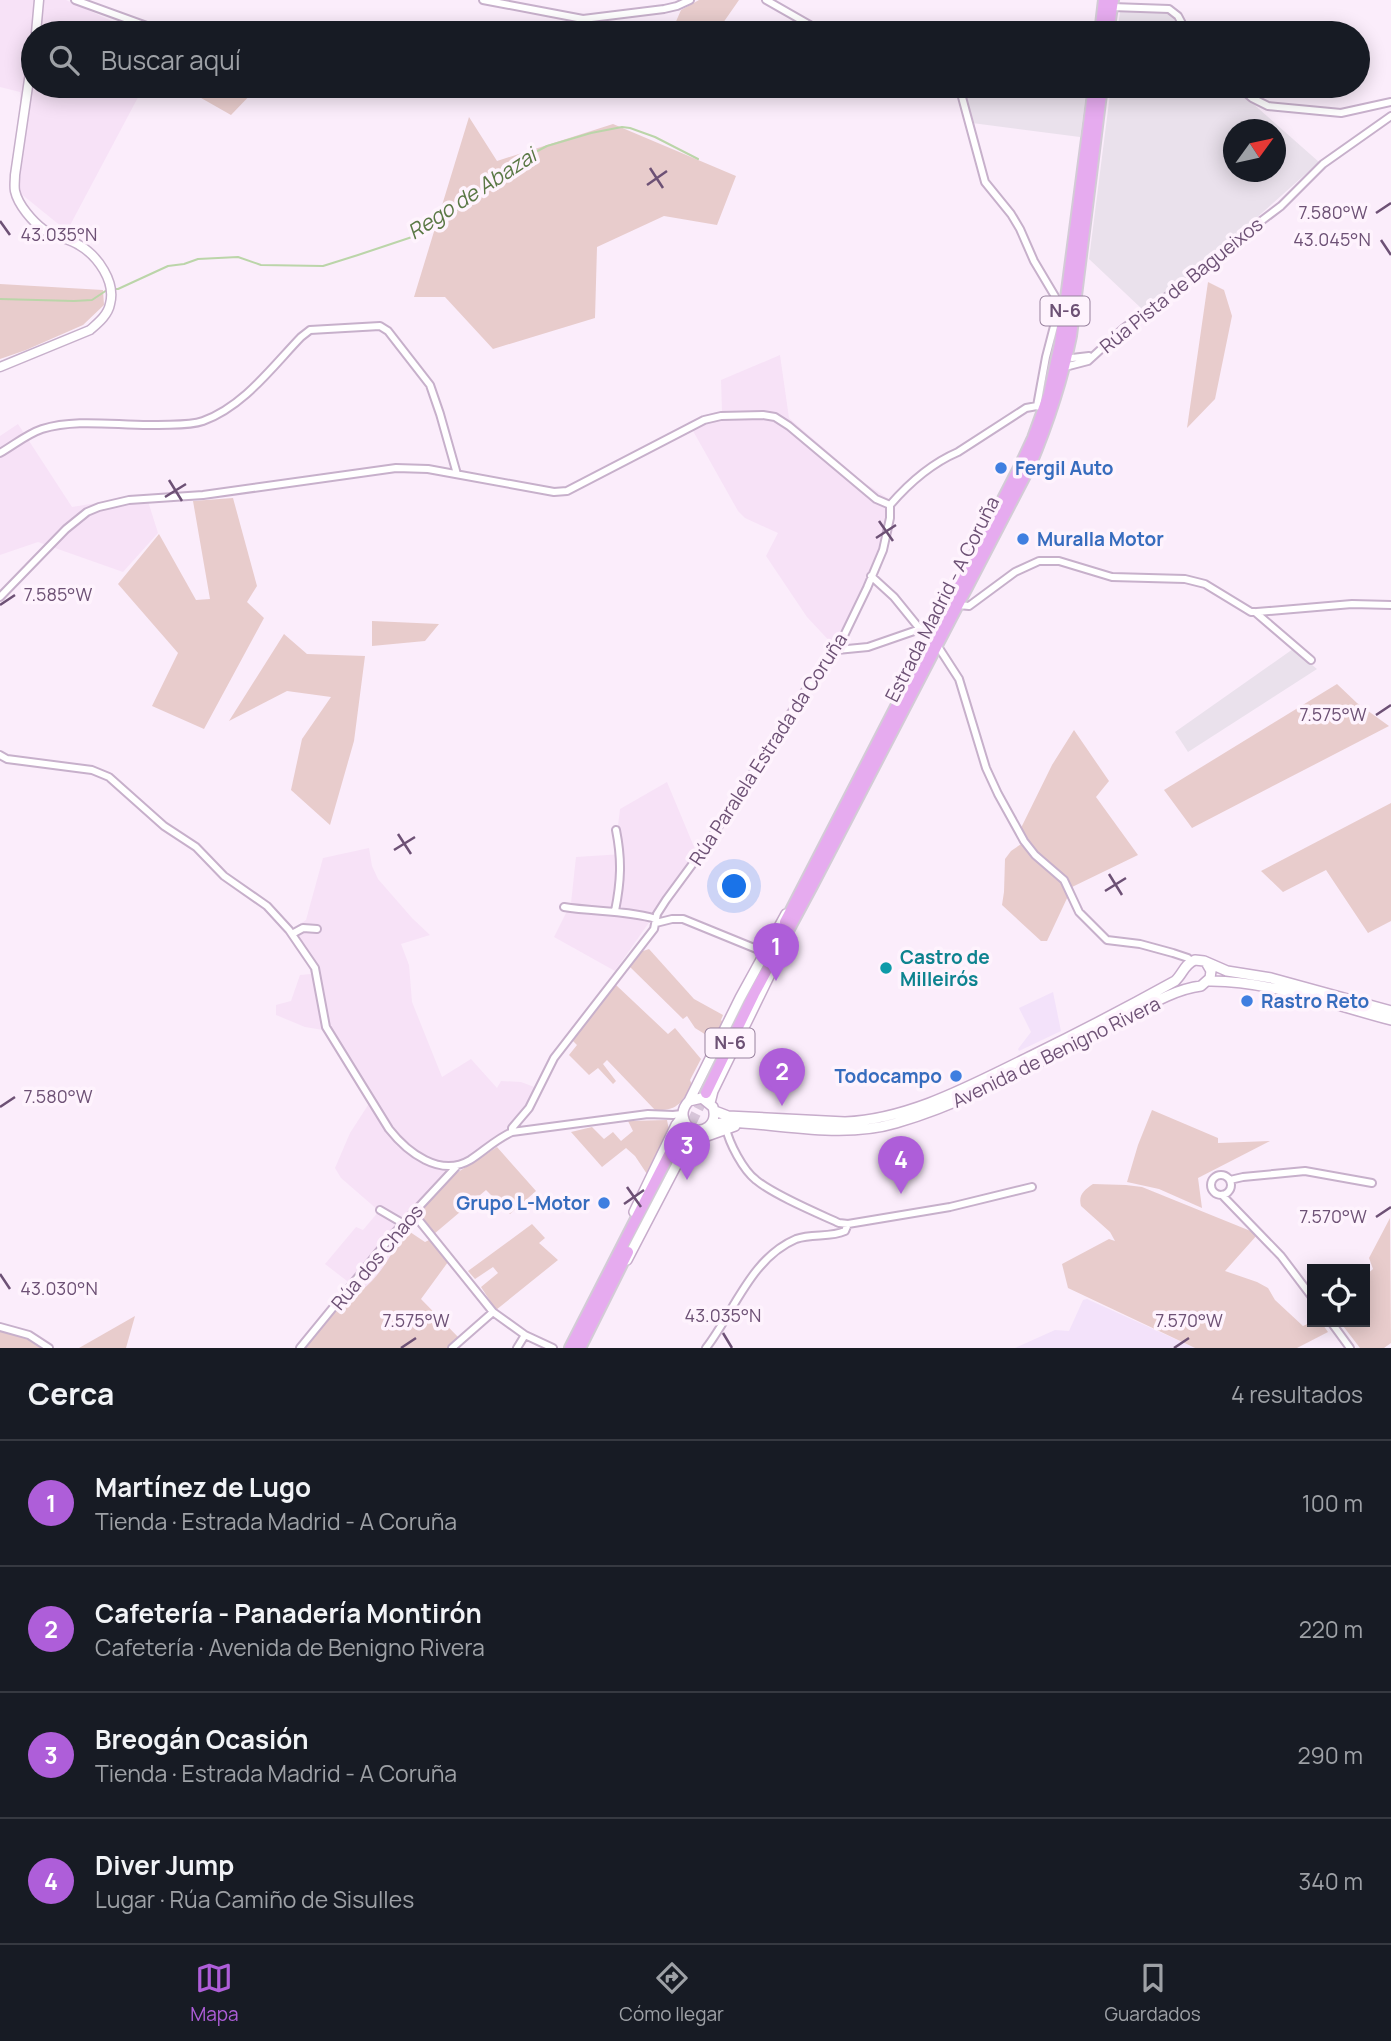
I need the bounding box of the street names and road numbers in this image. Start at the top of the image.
street label: Rúa Pista de Bagueixos [1094,211,1268,359]
road number: N-6 [1040,296,1090,326]
street label: Estrada Madrid - A Coruña [879,492,1005,706]
street label: Rúa Paralela Estrada da Coruña [683,628,853,870]
street label: Avenida de Benigno Rivera [948,990,1164,1114]
road number: N-6 [706,1028,754,1058]
street label: Rúa dos Chaos [325,1199,429,1315]

